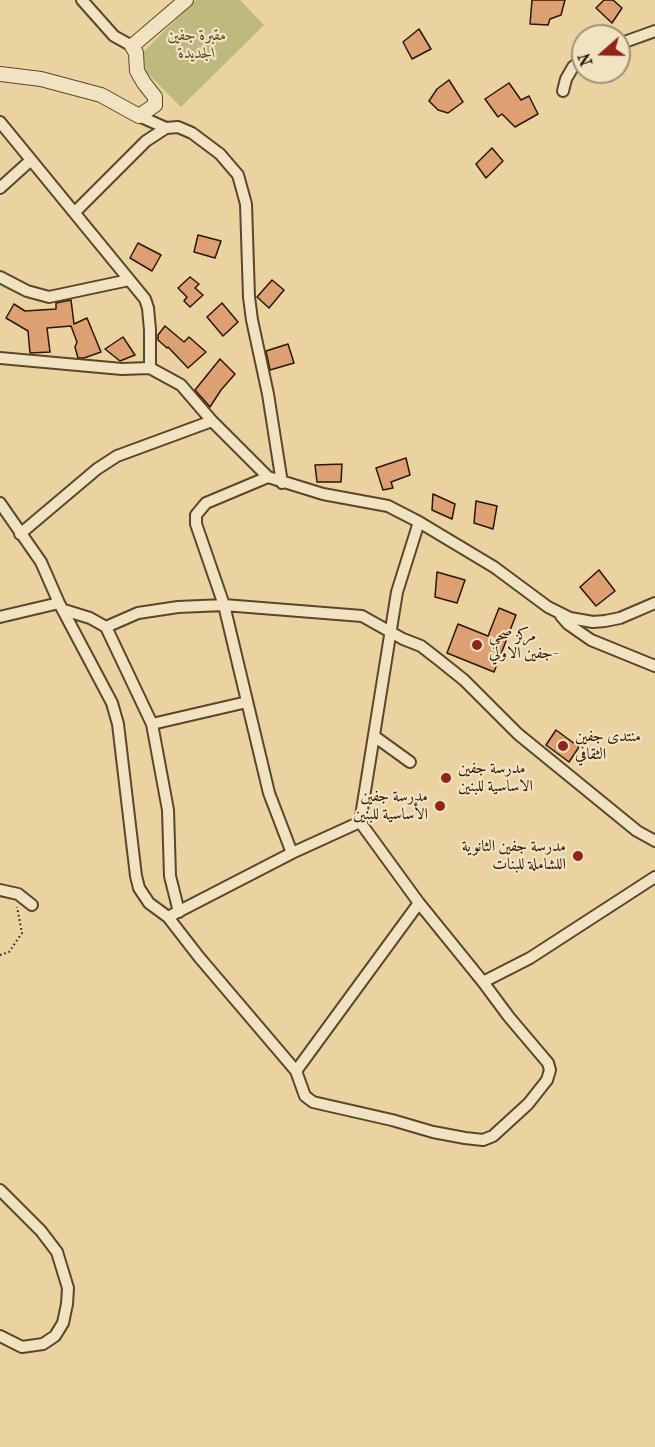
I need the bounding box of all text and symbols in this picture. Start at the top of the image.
north arrow [571,24,631,84]
park label: مقبرة جفين الجديدة [167,26,227,64]
text: N [574,51,597,69]
place label: مركز صحي جفين الاولي- [489,626,557,664]
marker: مركز صحي جفين الاولي- [470,638,484,652]
place label: منتدى جفين الثقافي [575,727,641,765]
marker: منتدى جفين الثقافي [556,739,570,753]
place label: مدرسة جفين الاساسية للبنين [458,759,533,797]
marker: مدرسة جفين الاساسية للبنين [439,771,453,785]
place label: مدرسة جفين الأساسية للبنين [353,787,428,825]
marker: مدرسة جفين الأساسية للبنين [433,799,447,813]
place label: مدرسة جفين الثانوية اللشاملة للبنات [462,837,566,875]
marker: مدرسة جفين الثانوية اللشاملة للبنات [571,849,585,863]

